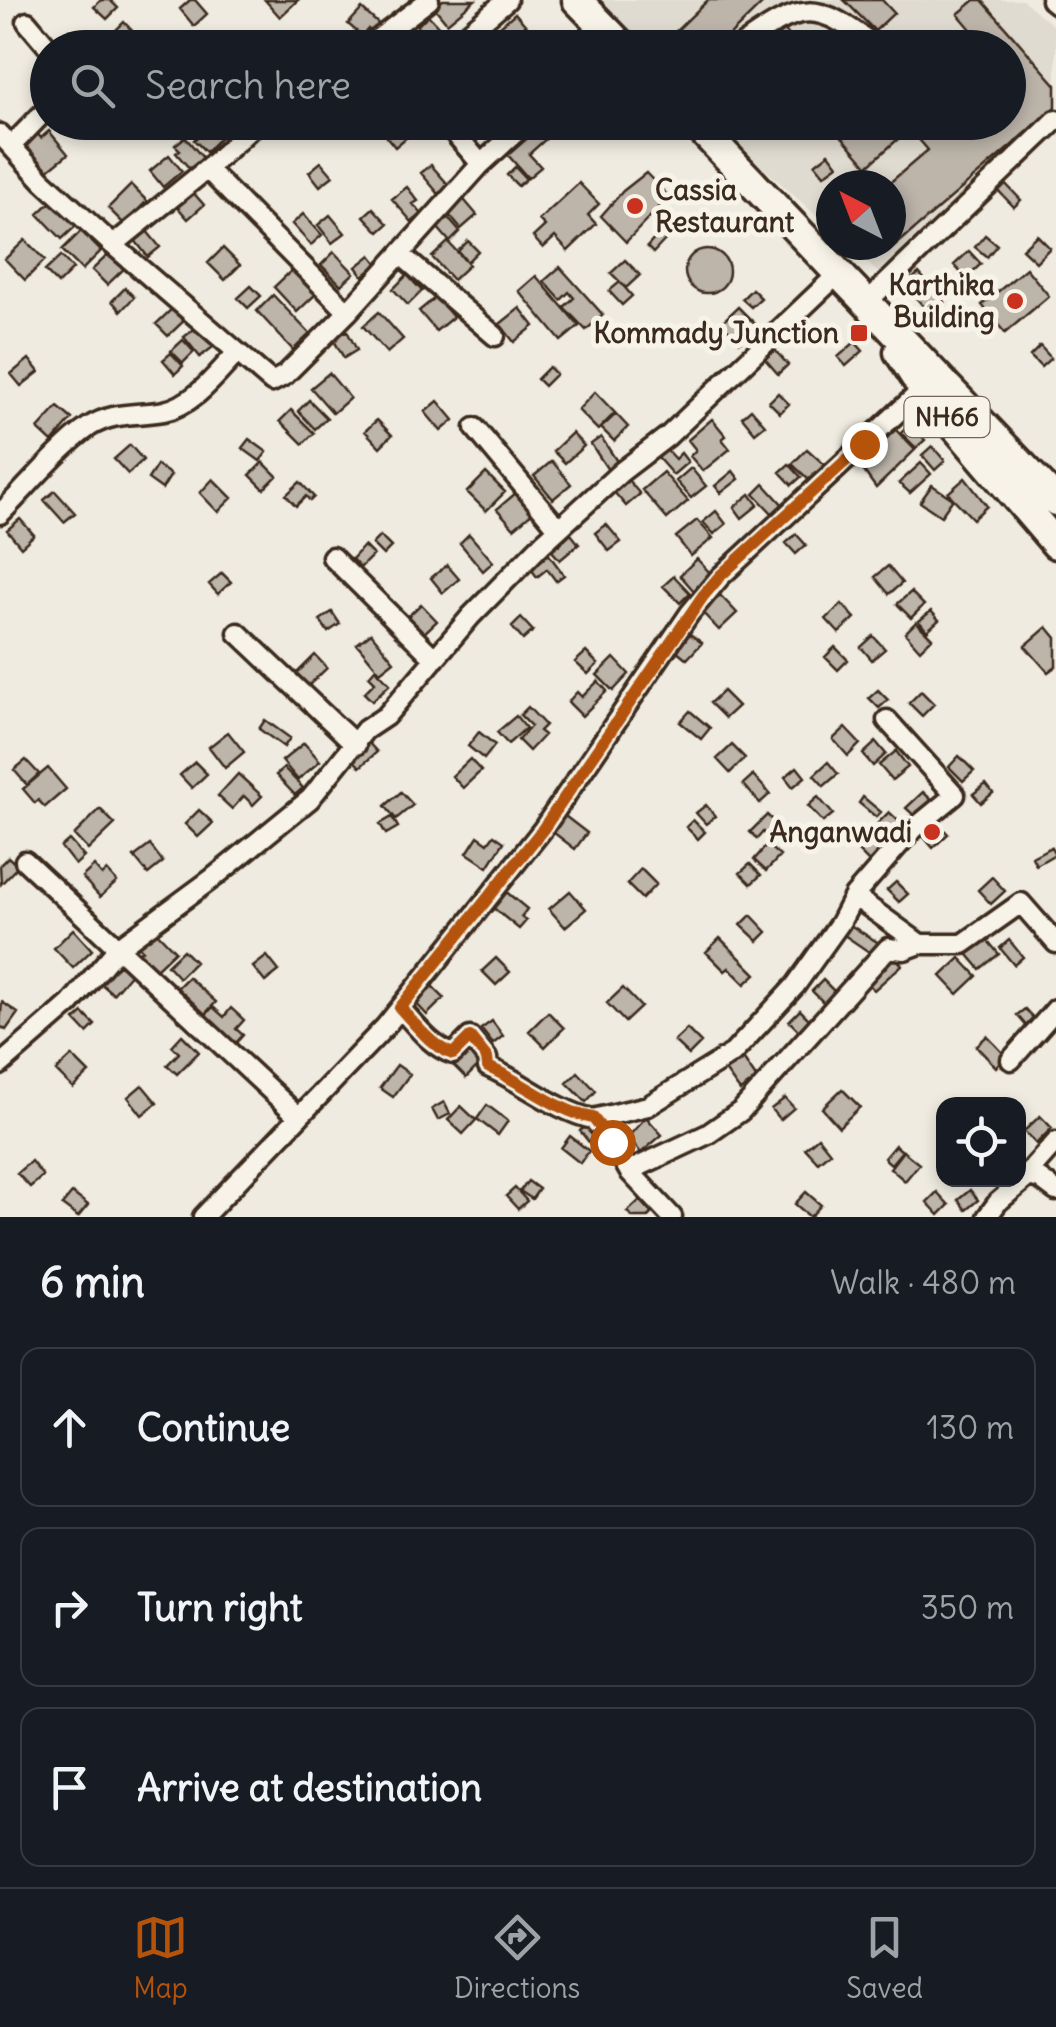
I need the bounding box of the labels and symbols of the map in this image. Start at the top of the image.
north arrow [816,170,906,260]
place label: Cassia Restaurant [655,172,795,240]
marker: Cassia Restaurant [624,195,646,217]
place label: Karthika Building [889,267,995,335]
marker: Karthika Building [1004,290,1026,312]
place label: Kommady Junction [594,315,839,351]
marker: Kommady Junction [848,322,870,344]
road number: NH66 [904,397,990,437]
route end [842,422,888,468]
place label: Anganwadi [770,814,912,850]
marker: Anganwadi [921,821,943,843]
route start [590,1120,636,1166]

